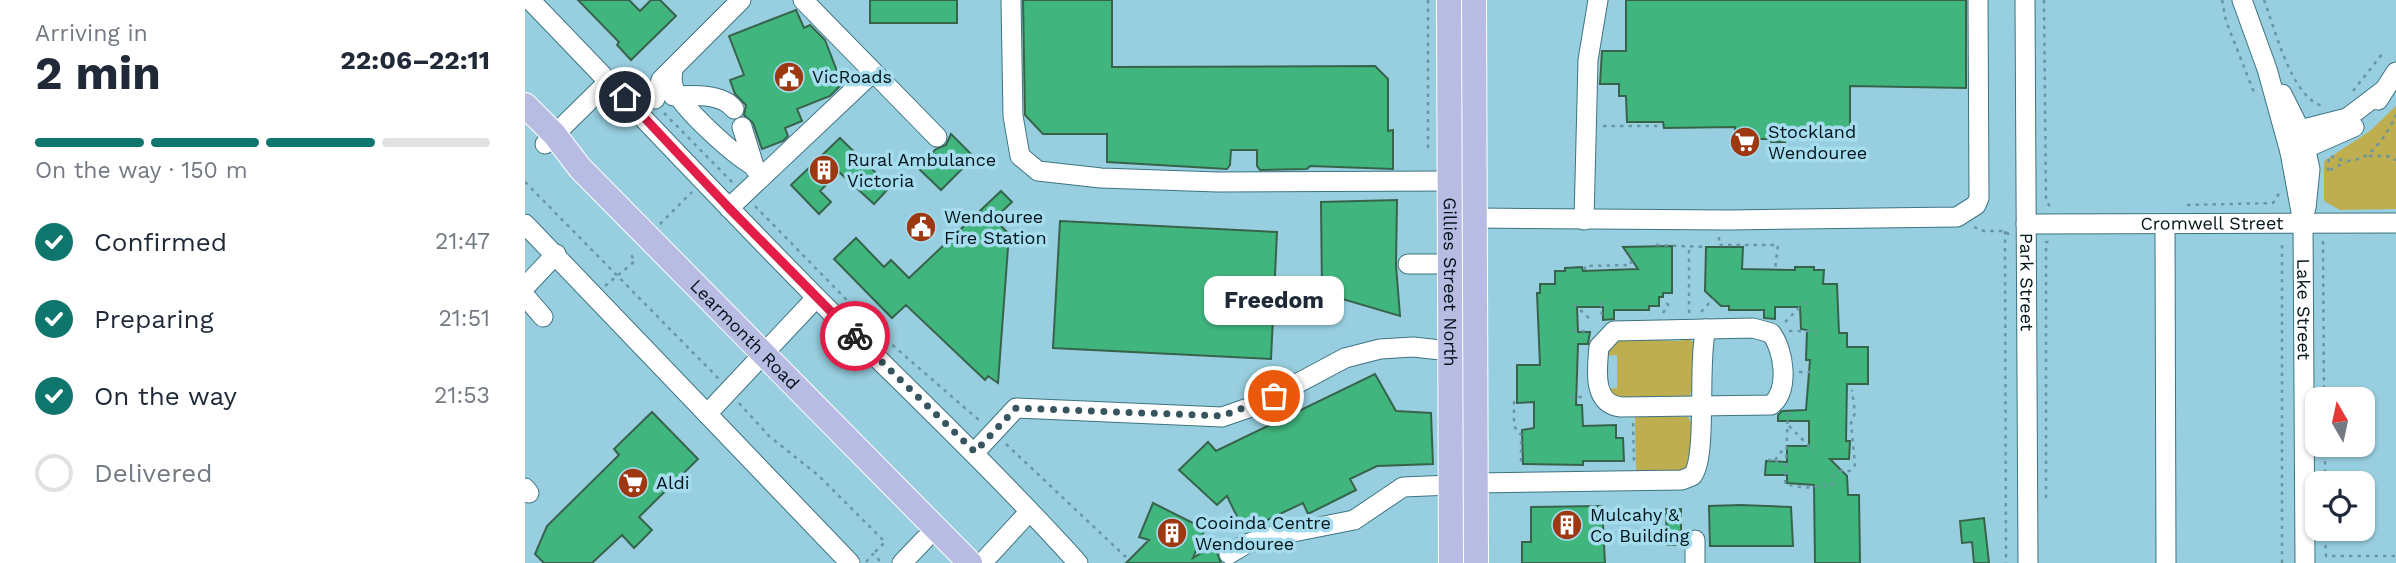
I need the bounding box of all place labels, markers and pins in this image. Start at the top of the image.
public building icon: VicRoads [772,60,806,94]
place label: VicRoads [812,66,892,87]
pin [595,67,655,127]
place label: Stockland Wendouree [1768,121,1867,163]
supermarket icon: Stockland Wendouree [1728,125,1762,159]
place label: Rural Ambulance Victoria [847,149,996,191]
building icon: Rural Ambulance Victoria [807,153,841,187]
place label: Wendouree Fire Station [944,206,1047,248]
public building icon: Wendouree Fire Station [904,210,938,244]
callout: Freedom [1204,277,1344,326]
pin [1244,366,1304,426]
supermarket icon: Aldi [616,466,650,500]
place label: Aldi [656,472,689,493]
place label: Mulcahy & Co Building [1590,504,1690,546]
building icon: Mulcahy & Co Building [1550,508,1584,542]
place label: Cooinda Centre Wendouree [1195,512,1331,554]
building icon: Cooinda Centre Wendouree [1155,516,1189,550]

